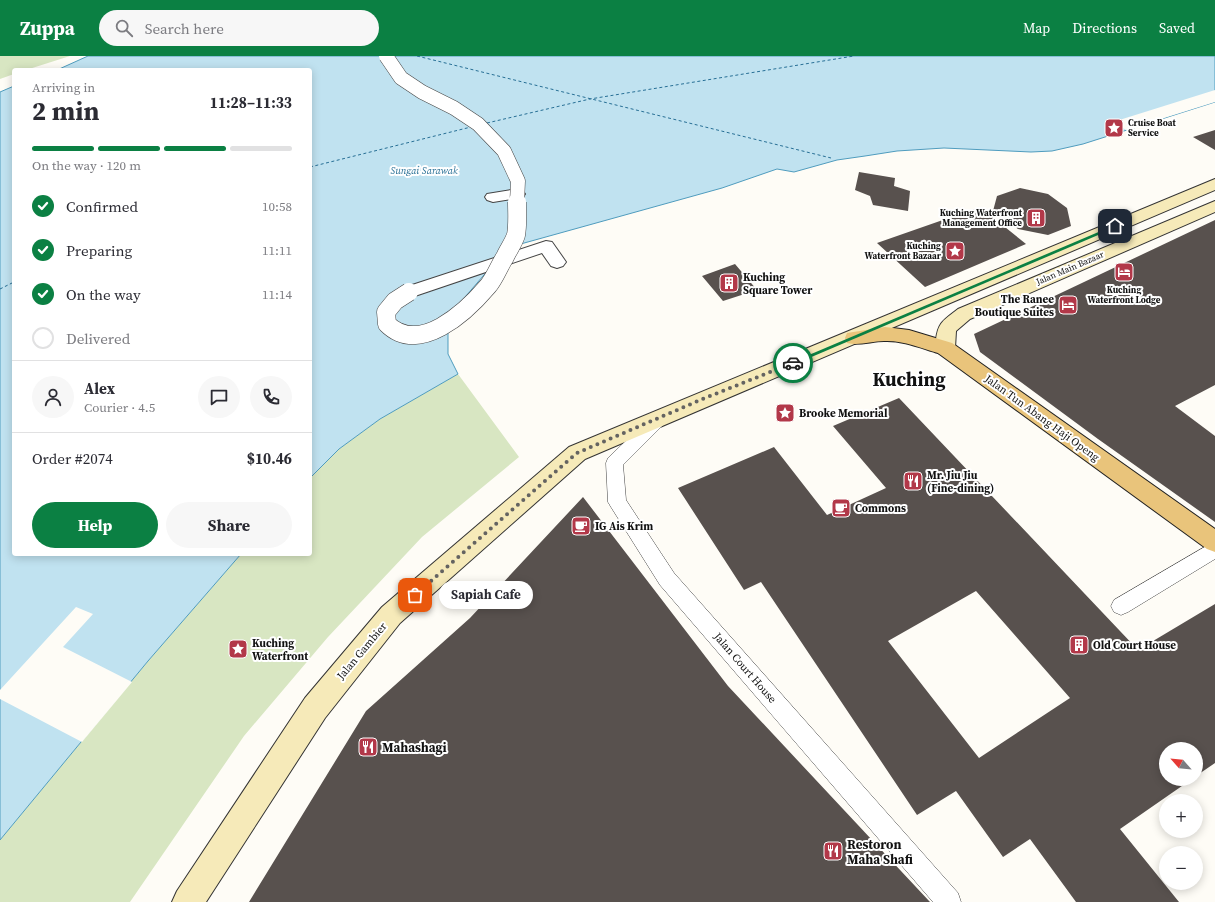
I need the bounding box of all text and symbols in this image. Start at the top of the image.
search box [99,10,379,46]
text: Zuppa [20,15,75,41]
icon: search [113,17,135,39]
text: Search here [145,18,224,39]
text: Map [1023,18,1050,38]
text: Directions [1072,18,1137,38]
text: Saved [1159,18,1195,38]
text: Arriving in [32,79,95,96]
text: 11:28–11:33 [210,92,292,113]
text: 2 min [32,93,99,129]
place icon: Cruise Boat Service [1103,117,1125,139]
place label: Cruise Boat Service [1128,117,1177,139]
text: On the way · 120 m [32,157,141,174]
water label: Sungai Sarawak [390,164,458,177]
icon: check [32,195,54,217]
text: Confirmed [66,196,138,217]
text: 10:58 [262,198,292,215]
place label: Kuching Waterfront Management Office [940,207,1023,229]
building icon: Kuching Waterfront Management Office [1025,207,1047,229]
pin [1098,209,1132,243]
icon: home [1104,215,1126,237]
icon: check [32,239,54,261]
text: Preparing [66,240,132,261]
place label: Kuching Waterfront Bazaar [865,240,942,262]
place icon: Kuching Waterfront Bazaar [944,240,966,262]
text: 11:11 [262,242,292,259]
street label: Jalan Main Bazaar [1033,248,1106,288]
hotel icon: Kuching Waterfront Lodge [1113,261,1135,283]
place label: Kuching Square Tower [743,270,813,298]
building icon: Kuching Square Tower [718,272,740,294]
icon: check [32,283,54,305]
text: On the way [66,284,141,305]
place label: Kuching Waterfront Lodge [1088,284,1161,306]
text: 11:14 [262,286,292,303]
place label: The Ranee Boutique Suites [975,292,1054,320]
hotel icon: The Ranee Boutique Suites [1057,294,1079,316]
text: Delivered [66,328,130,349]
courier [773,343,813,383]
icon: car [782,352,804,374]
district label: Kuching [872,366,946,392]
street label: Jalan Tun Abang Haji Openg [981,371,1103,465]
button: person [32,376,74,418]
button: chat [198,376,240,418]
button: phone [250,376,292,418]
text: Alex [84,378,115,399]
text: Courier · 4.5 [84,399,155,416]
place icon: Brooke Memorial [774,402,796,424]
place label: Brooke Memorial [799,406,888,421]
text: Order #2074 [32,448,113,469]
text: $10.46 [247,448,292,469]
place label: Mr. Jiu Jiu (Fine-dining) [927,468,994,496]
restaurant icon: Mr. Jiu Jiu (Fine-dining) [902,470,924,492]
cafe icon: Commons [830,497,852,519]
place label: Commons [855,501,906,516]
button: Help [32,502,158,548]
button: Share [166,502,292,548]
cafe icon: IG Ais Krim [570,515,592,537]
place label: IG Ais Krim [595,519,653,534]
pin [398,578,432,612]
callout: Sapiah Cafe [439,581,533,609]
icon: bag [404,584,426,606]
text: Sapiah Cafe [451,586,521,603]
street label: Jalan Gambier [333,619,391,683]
street label: Jalan Court House [710,629,780,707]
building icon: Old Court House [1068,634,1090,656]
place label: Kuching Waterfront [252,636,309,664]
place icon: Kuching Waterfront [227,638,249,660]
place label: Old Court House [1093,638,1176,653]
restaurant icon: Mahashagi [357,736,379,758]
place label: Mahashagi [382,739,447,756]
north arrow [1159,742,1203,786]
map controls [1159,742,1203,890]
button: + [1159,794,1203,838]
place label: Restoron Maha Shafi [847,836,913,868]
restaurant icon: Restoron Maha Shafi [822,840,844,862]
button: − [1159,846,1203,890]

